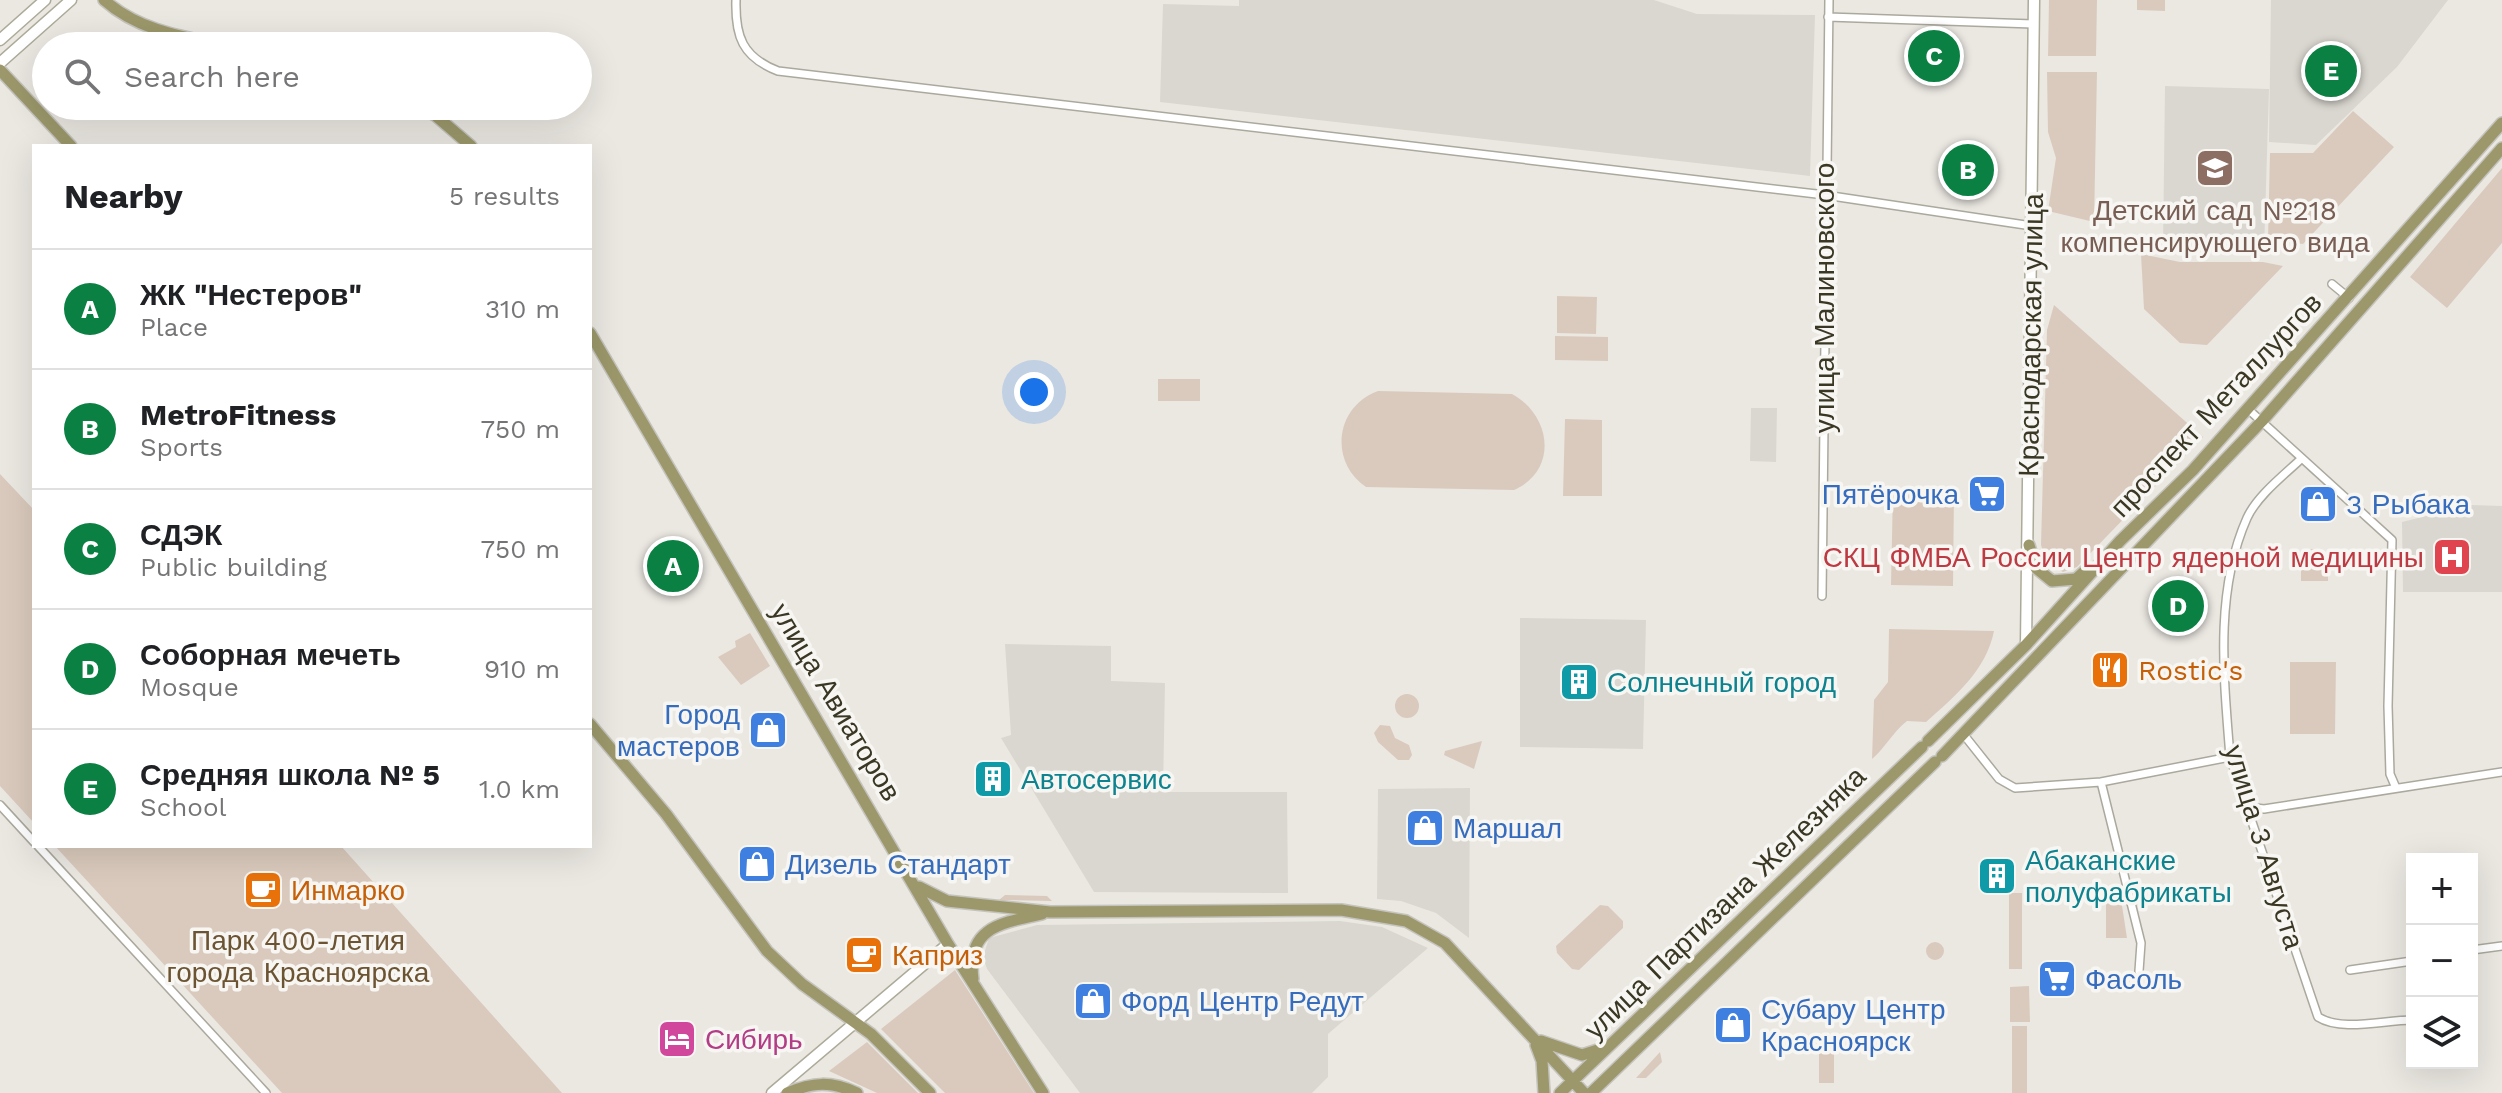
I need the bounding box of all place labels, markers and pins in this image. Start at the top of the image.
pin: C [1908,26,1960,86]
pin: E [2305,41,2357,101]
pin: B [1942,140,1994,200]
school or university icon: Детский сад №218 компенсирующего вида [2194,147,2236,189]
place label: Детский сад №218 компенсирующего вида [2061,194,2370,259]
supermarket icon: Пятёрочка [1966,473,2008,515]
place label: Пятёрочка [1822,478,1959,511]
shop icon: 3 Рыбака [2297,483,2339,525]
place label: 3 Рыбака [2346,488,2471,521]
pin: A [647,536,699,596]
hospital icon: СКЦ ФМБА России Центр ядерной медицины [2431,536,2473,578]
place label: СКЦ ФМБА России Центр ядерной медицины [1823,541,2424,574]
pin: D [2152,576,2204,636]
restaurant icon: Rostic's [2089,649,2131,691]
place label: Rostic's [2138,654,2243,687]
building icon: Солнечный город [1558,661,1600,703]
place label: Солнечный город [1607,666,1836,699]
place label: Город мастеров [617,698,740,763]
shop icon: Город мастеров [747,709,789,751]
building icon: Автосервис [972,758,1014,800]
place label: Автосервис [1021,763,1172,796]
shop icon: Маршал [1404,807,1446,849]
place label: Маршал [1453,812,1562,845]
shop icon: Дизель Стандарт [736,843,778,885]
place label: Абаканские полуфабрикаты [2025,844,2232,909]
place label: Дизель Стандарт [785,848,1011,881]
building icon: Абаканские полуфабрикаты [1976,855,2018,897]
cafe icon: Инмарко [242,869,284,911]
place label: Инмарко [291,874,405,907]
cafe icon: Каприз [843,934,885,976]
place label: Каприз [892,939,983,972]
supermarket icon: Фасоль [2036,958,2078,1000]
place label: Фасоль [2085,963,2182,996]
shop icon: Форд Центр Редут [1072,980,1114,1022]
place label: Форд Центр Редут [1121,985,1364,1018]
place label: Субару Центр Красноярск [1761,993,1945,1058]
shop icon: Субару Центр Красноярск [1712,1004,1754,1046]
hotel icon: Сибирь [656,1018,698,1060]
place label: Сибирь [705,1023,803,1056]

